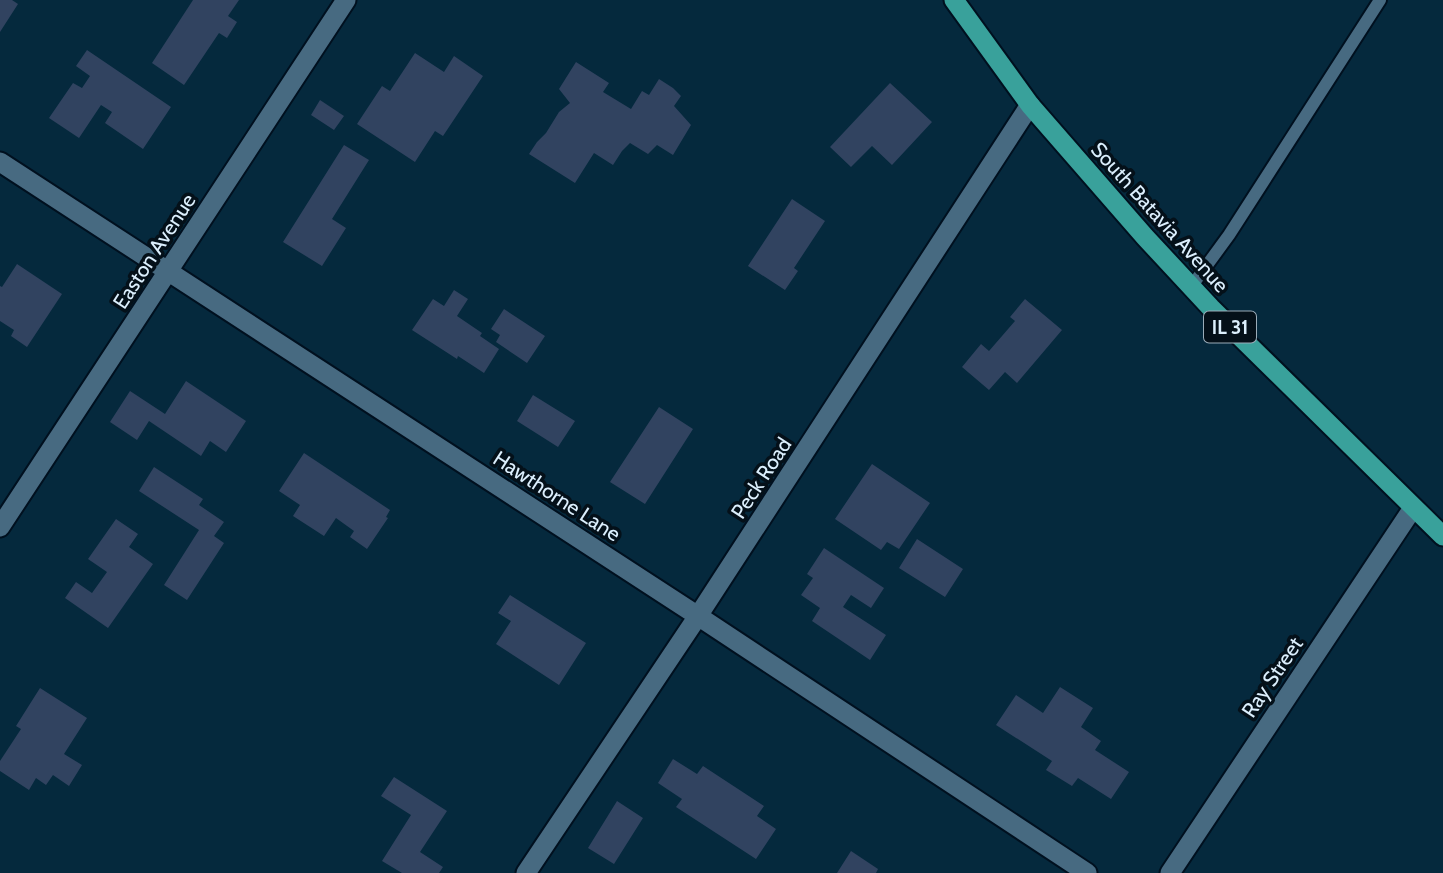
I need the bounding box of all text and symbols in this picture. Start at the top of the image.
street label: South Batavia Avenue [1086,137,1234,297]
street label: Easton Avenue [108,189,201,313]
road number: IL 31 [1204,312,1256,342]
street label: Peck Road [726,433,796,523]
street label: Hawthorne Lane [489,446,625,547]
street label: Ray Street [1236,632,1308,722]

